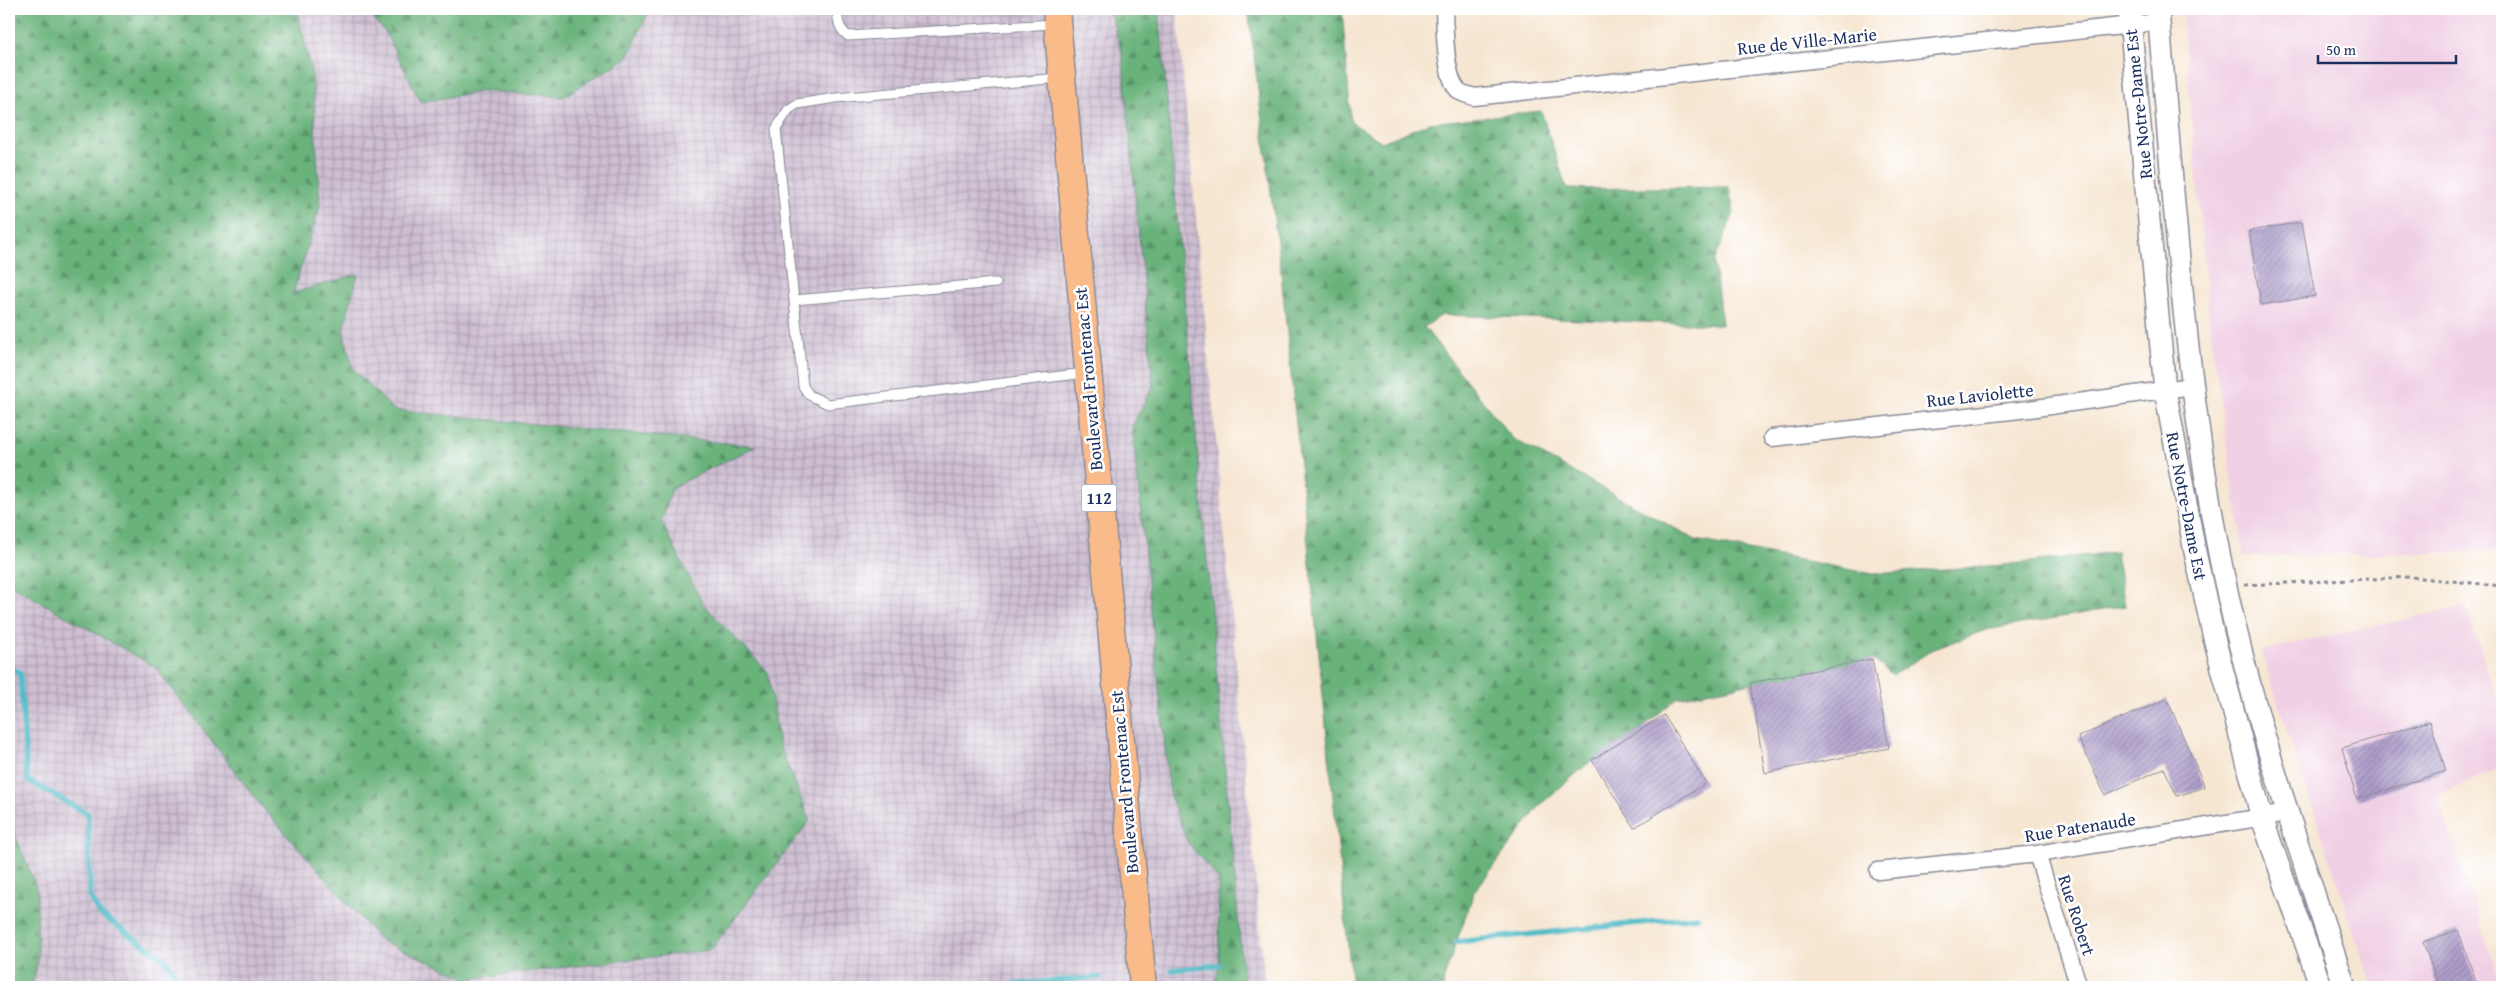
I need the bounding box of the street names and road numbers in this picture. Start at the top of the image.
street label: Rue de Ville-Marie [1736,20,1878,62]
street label: Rue Notre-Dame Est [2117,27,2159,180]
street label: Boulevard Frontenac Est [1066,286,1109,472]
street label: Rue Laviolette [1925,376,2035,414]
street label: Rue Notre-Dame Est [2159,429,2215,583]
road number: 112 [1082,484,1116,512]
street label: Boulevard Frontenac Est [1102,689,1145,875]
street label: Rue Patenaude [2023,805,2137,849]
street label: Rue Robert [2051,871,2103,960]

